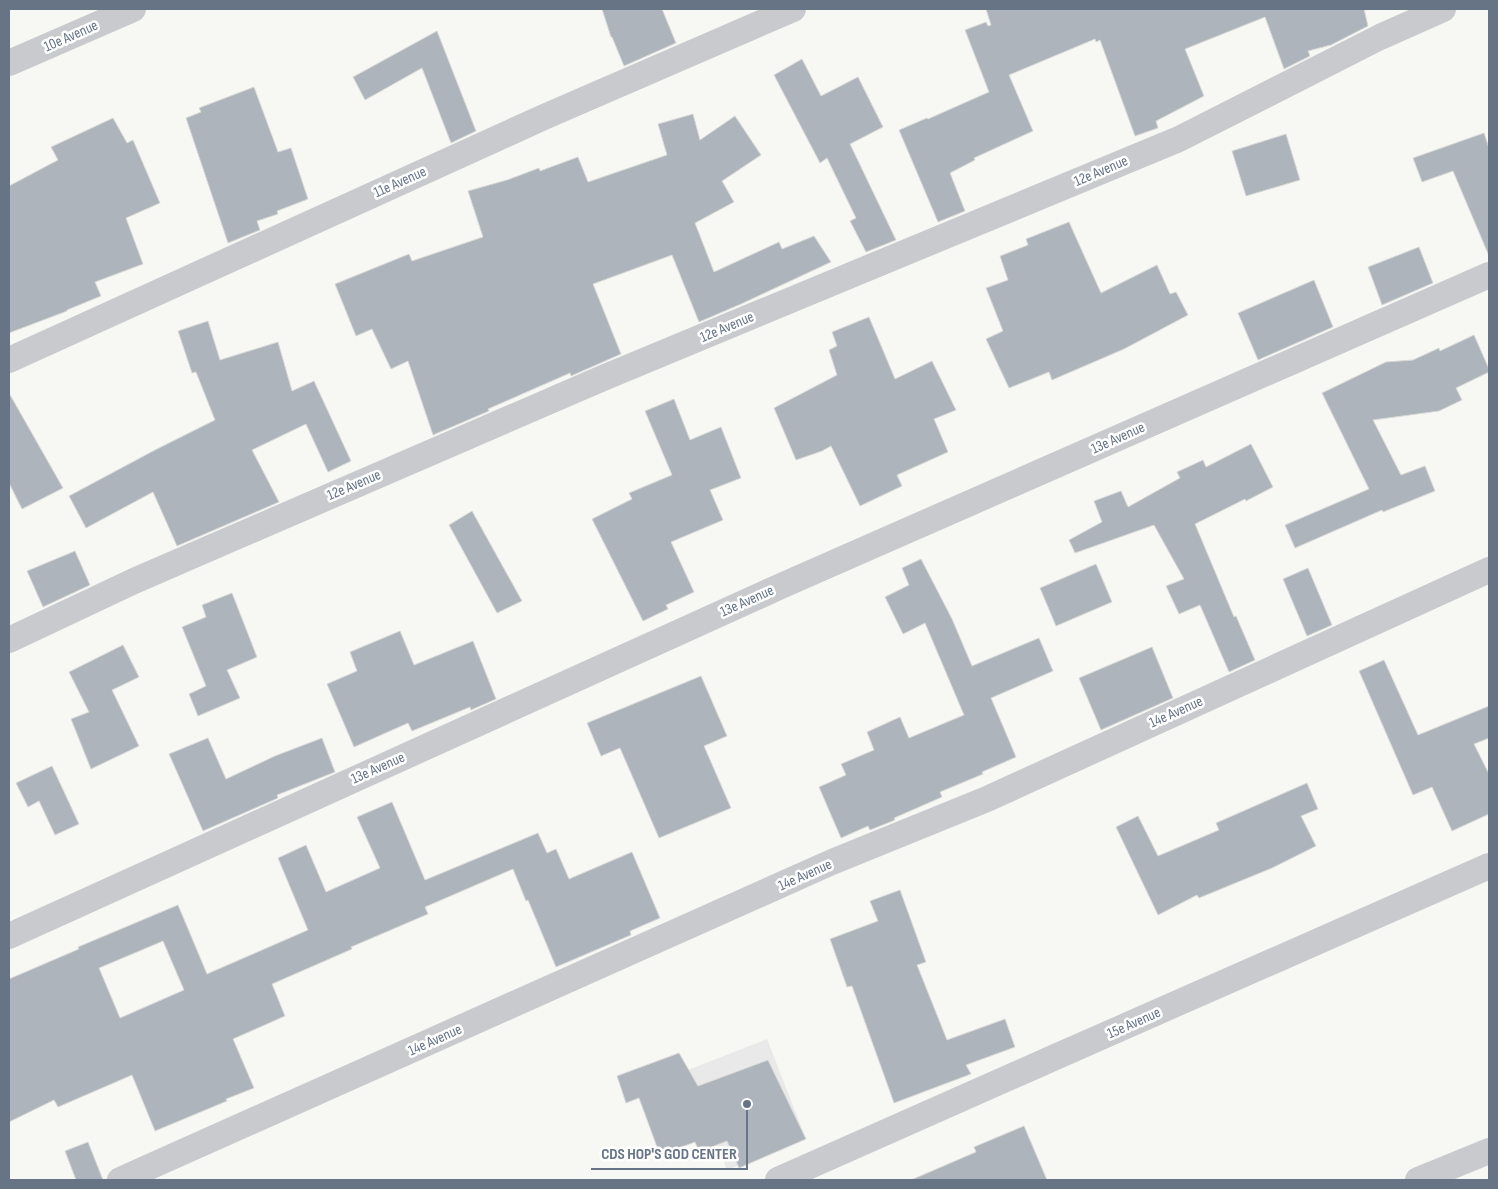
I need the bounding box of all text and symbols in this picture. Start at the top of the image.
street label: 10e Avenue [41,16,101,56]
street label: 12e Avenue [1071,151,1131,191]
street label: 11e Avenue [371,162,429,202]
street label: 12e Avenue [697,307,757,347]
street label: 13e Avenue [1088,418,1148,458]
street label: 12e Avenue [324,465,384,505]
street label: 13e Avenue [717,581,777,621]
street label: 14e Avenue [1146,692,1206,732]
street label: 13e Avenue [348,748,408,788]
street label: 14e Avenue [775,855,835,895]
street label: 15e Avenue [1104,1003,1164,1043]
street label: 14e Avenue [405,1020,465,1060]
callout: CDS HOP'S GOD CENTER [591,1138,747,1169]
text: CDS HOP'S GOD CENTER [601,1145,737,1164]

